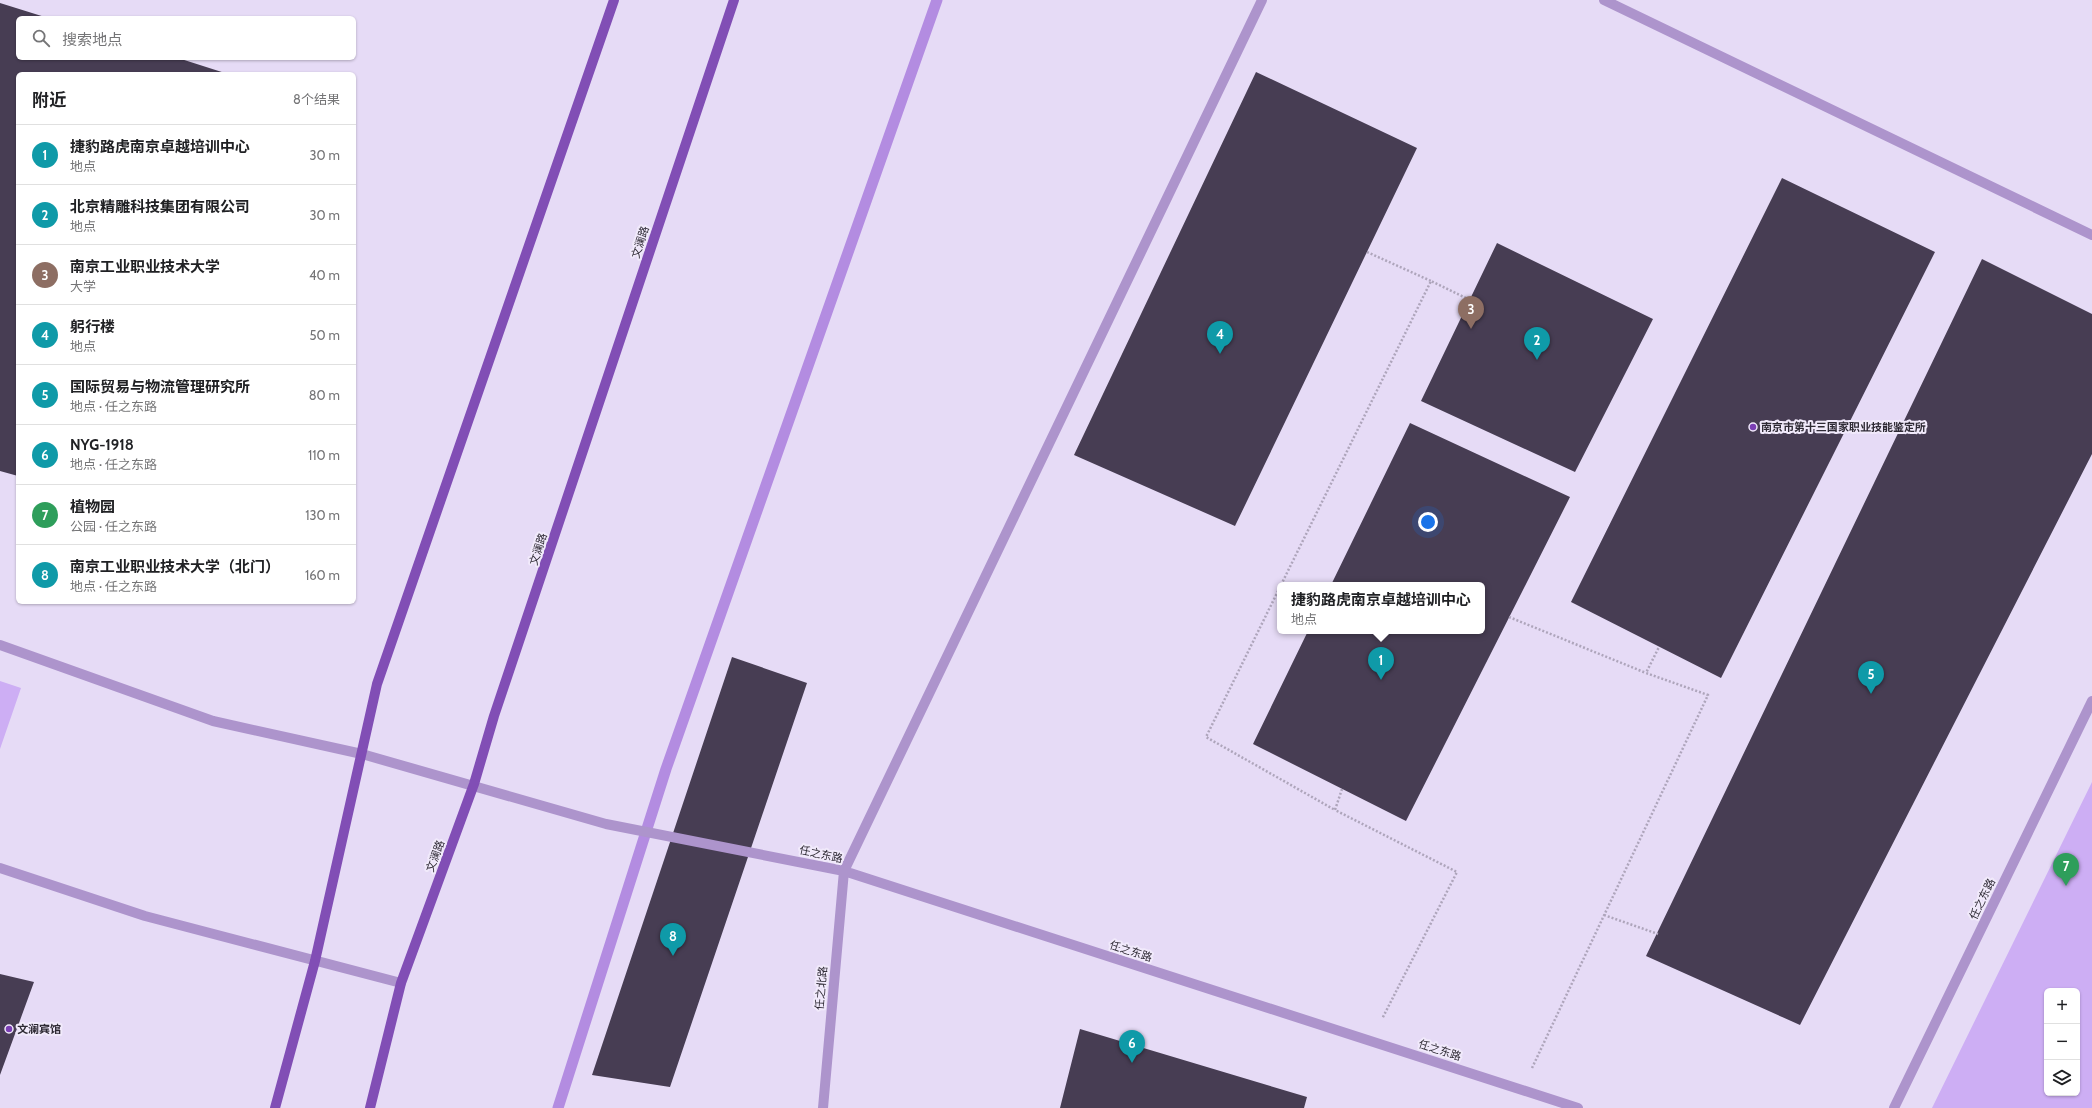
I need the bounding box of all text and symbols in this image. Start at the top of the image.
search box [16,16,356,60]
icon: search [30,27,52,49]
text: 搜索地点 [62,31,122,49]
text: 附近 [32,90,66,110]
text: 8个结果 [293,91,340,107]
text: 捷豹路虎南京卓越培训中心 [70,138,250,156]
text: 1 [43,147,47,163]
text: 30 m [310,147,340,163]
text: 地点 [70,158,96,174]
text: 北京精雕科技集团有限公司 [70,198,250,216]
text: 2 [42,207,48,223]
text: 30 m [310,207,340,223]
text: 地点 [70,218,96,234]
street label: 文澜路 [628,224,652,260]
text: 南京工业职业技术大学 [70,258,220,276]
text: 3 [41,267,49,283]
text: 40 m [309,267,340,283]
text: 大学 [70,278,96,294]
pin: 3 [1458,296,1484,329]
text: 躬行楼 [70,318,115,336]
pin: 4 [1207,321,1233,354]
text: 4 [41,327,49,343]
text: 50 m [310,327,340,343]
pin: 2 [1524,327,1550,360]
text: 地点 [70,338,96,354]
text: 国际贸易与物流管理研究所 [70,378,250,396]
text: 5 [42,387,48,403]
text: 80 m [309,387,340,403]
text: 地点 · 任之东路 [70,398,157,414]
place label: 南京市第十三国家职业技能鉴定所 [1761,420,1926,434]
marker: 南京市第十三国家职业技能鉴定所 [1748,422,1758,432]
text: NYG-1918 [70,436,134,454]
text: 6 [41,447,49,463]
text: 110 m [308,447,340,463]
text: 地点 · 任之东路 [70,456,157,472]
text: 植物园 [70,498,115,516]
text: 7 [42,507,48,523]
text: 130 m [305,507,340,523]
your location [1418,512,1438,532]
text: 公园 · 任之东路 [70,518,157,534]
street label: 文澜路 [526,531,550,567]
text: 南京工业职业技术大学（北门） [70,558,280,576]
text: 8 [41,567,49,583]
text: 160 m [305,567,340,583]
text: 地点 · 任之东路 [70,578,157,594]
popup [1277,582,1485,634]
text: 捷豹路虎南京卓越培训中心 [1291,591,1471,609]
text: 地点 [1291,611,1317,627]
pin: 1 [1368,647,1394,680]
pin: 5 [1858,661,1884,694]
street label: 文澜路 [423,838,447,874]
street label: 任之东路 [798,843,844,865]
pin: 7 [2053,853,2079,886]
street label: 任之东路 [1966,876,1998,922]
pin: 8 [660,923,686,956]
street label: 任之东路 [1108,938,1154,964]
street label: 任之北路 [812,965,830,1011]
map controls [2044,988,2080,1096]
button: + [2044,988,2080,1024]
place label: 文澜宾馆 [17,1022,61,1036]
marker: 文澜宾馆 [4,1024,14,1034]
button: − [2044,1024,2080,1060]
pin: 6 [1119,1030,1145,1063]
street label: 任之东路 [1417,1037,1463,1063]
button: layers [2044,1060,2080,1096]

